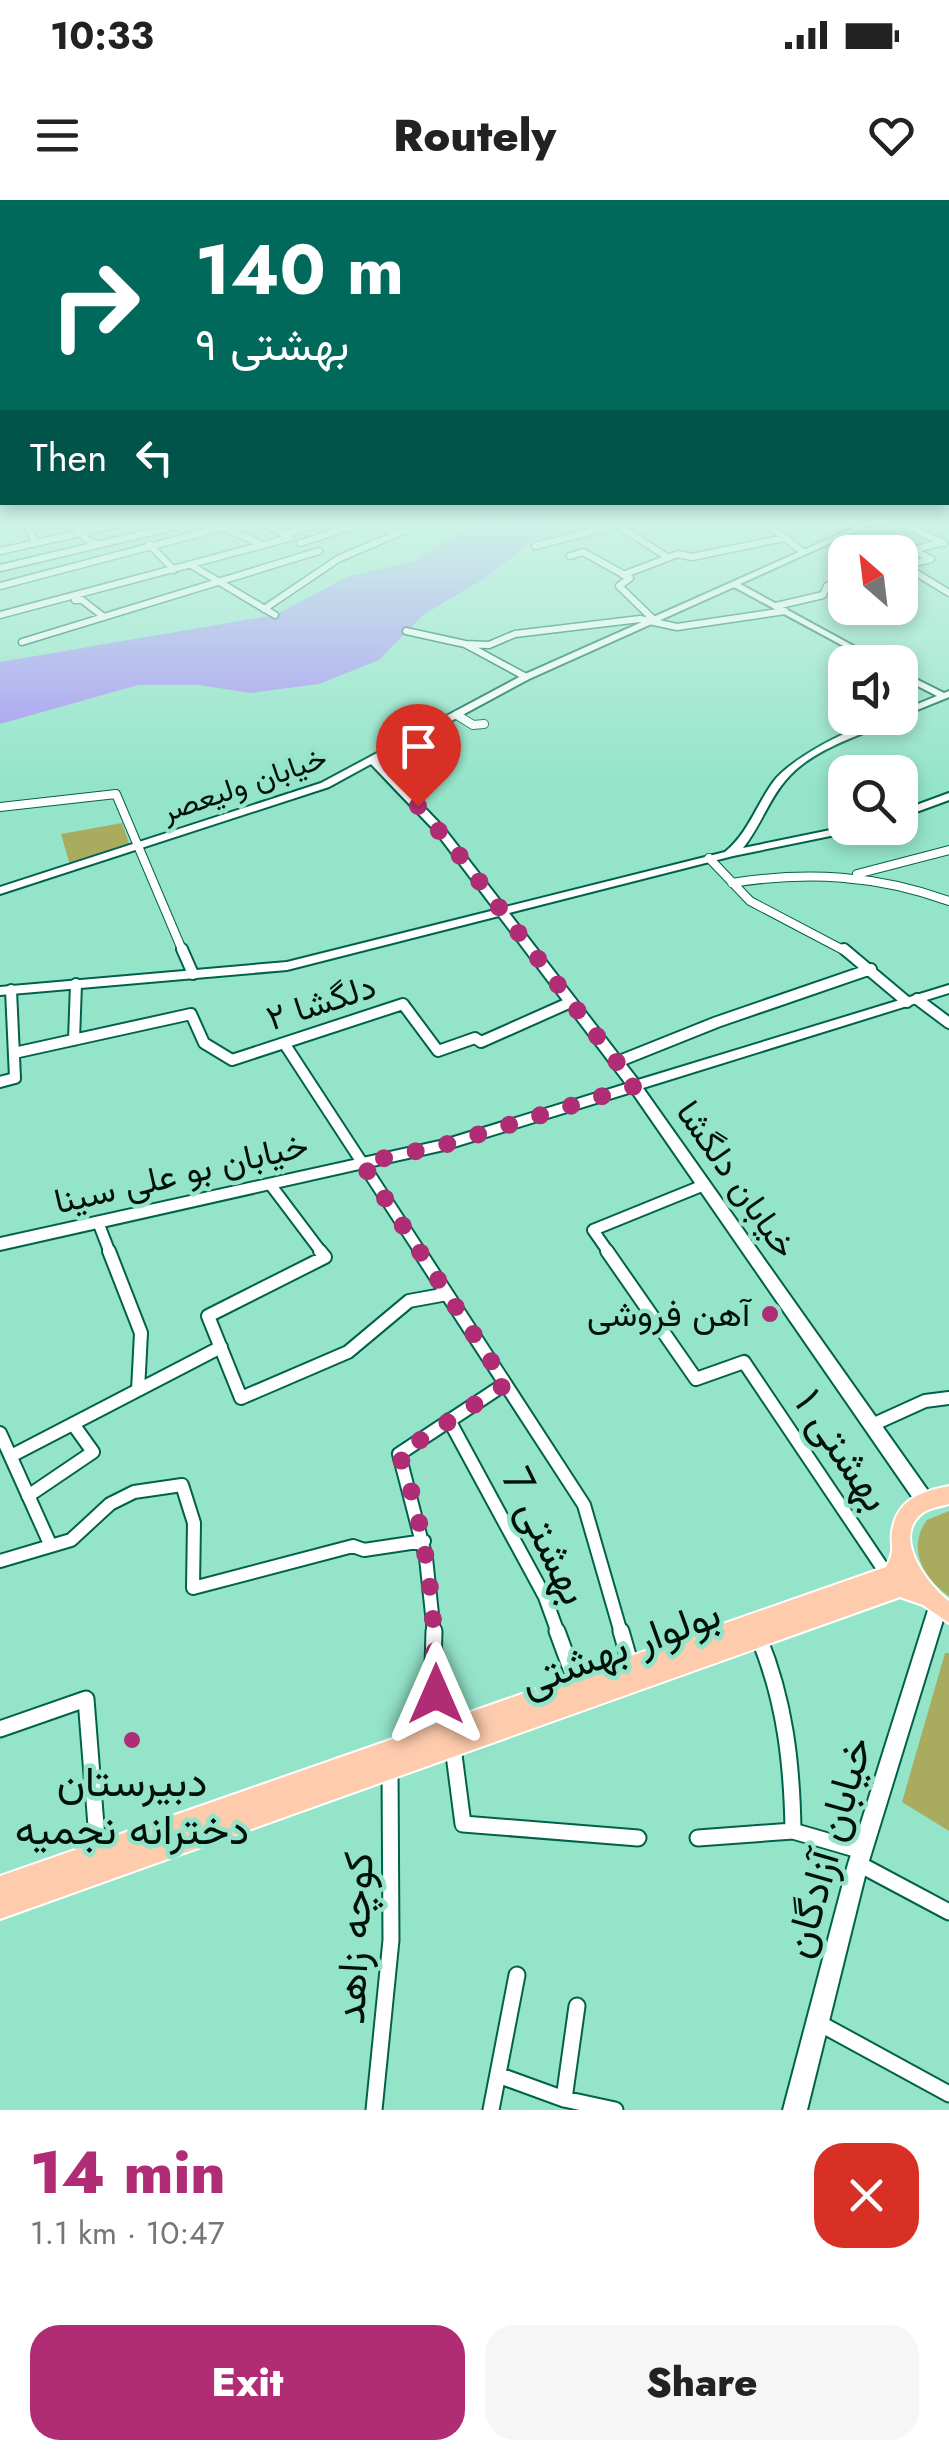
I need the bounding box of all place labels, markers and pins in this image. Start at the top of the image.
pin [376,704,461,807]
place label: آهن فروشی [587,1289,753,1339]
marker: آهن فروشی [759,1303,781,1325]
marker: دبیرستان دخترانه نجمیه [121,1729,143,1751]
place label: دبیرستان دخترانه نجمیه [15,1751,249,1860]

